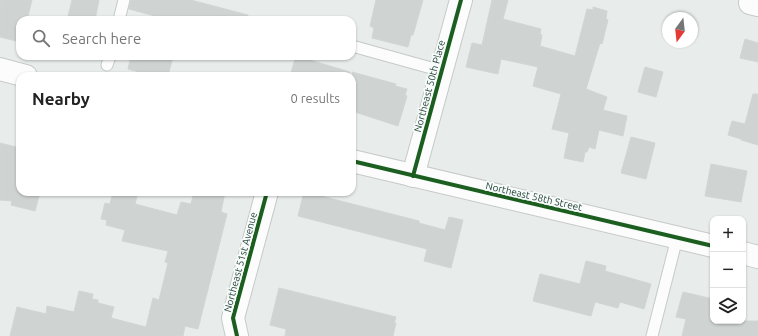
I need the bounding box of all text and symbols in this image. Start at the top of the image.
north arrow [662,12,698,48]
search box [16,16,356,60]
icon: search [30,27,52,49]
text: Search here [62,30,141,47]
street label: Northeast 50th Place [412,39,447,133]
text: Nearby [32,89,90,108]
text: 0 results [290,91,340,105]
street label: Northeast 58th Street [485,180,583,213]
street label: Northeast 51st Avenue [222,211,259,313]
map controls [710,216,746,324]
button: + [710,216,746,252]
button: − [710,252,746,288]
button: layers [710,288,746,324]

